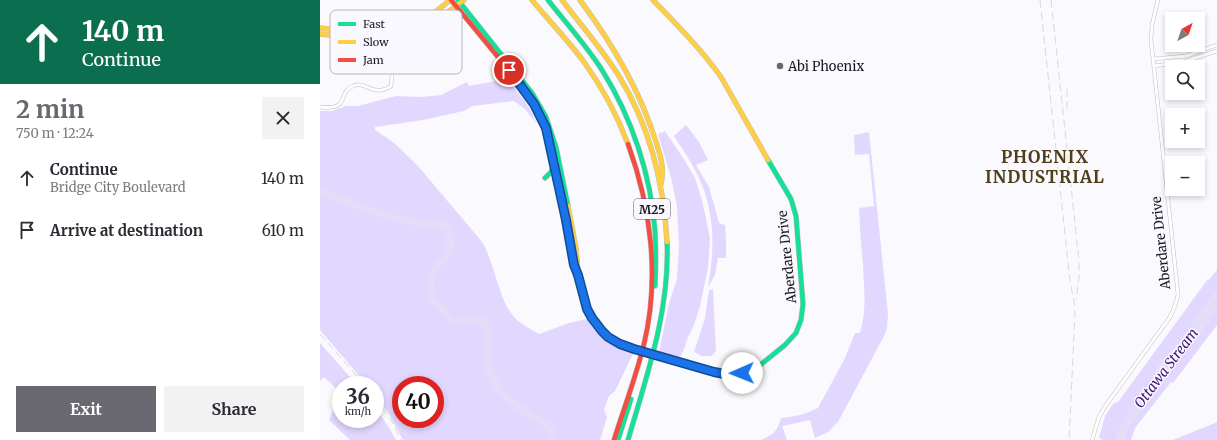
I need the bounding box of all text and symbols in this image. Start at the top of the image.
legend [330,10,462,74]
north arrow [1165,12,1205,52]
map controls [1165,12,1205,196]
text: 140 m [82,13,164,49]
icon: ahead [16,16,68,68]
text: Fast [363,17,386,31]
text: Slow [363,35,389,49]
text: Continue [82,48,161,71]
text: Jam [362,53,384,67]
pin [492,53,526,87]
place label: Abi Phoenix [787,58,864,75]
icon: arrive [498,59,520,81]
button: search [1165,60,1205,100]
marker: Abi Phoenix [775,61,785,71]
text: 2 min [16,94,84,125]
button: close [262,97,304,139]
button: + [1165,108,1205,148]
text: 750 m · 12:24 [16,125,94,142]
district label: PHOENIX INDUSTRIAL [985,146,1105,188]
button: − [1165,156,1205,196]
text: Continue [50,160,118,179]
icon: ahead [16,167,38,189]
text: 140 m [261,169,304,188]
text: Bridge City Boulevard [50,179,185,196]
street label: Aberdare Drive [1148,195,1174,291]
road number: M25 [634,199,670,219]
street label: Aberdare Drive [774,209,800,305]
icon: arrive [16,219,38,241]
text: Arrive at destination [50,221,203,240]
text: 610 m [262,221,304,240]
water label: Ottawa Stream [1130,324,1202,412]
position arrow [721,352,763,394]
speed limit sign: 40 [392,376,444,428]
text: 36 [346,384,370,409]
button: Exit [16,386,156,432]
button: Share [164,386,304,432]
text: km/h [345,405,371,418]

